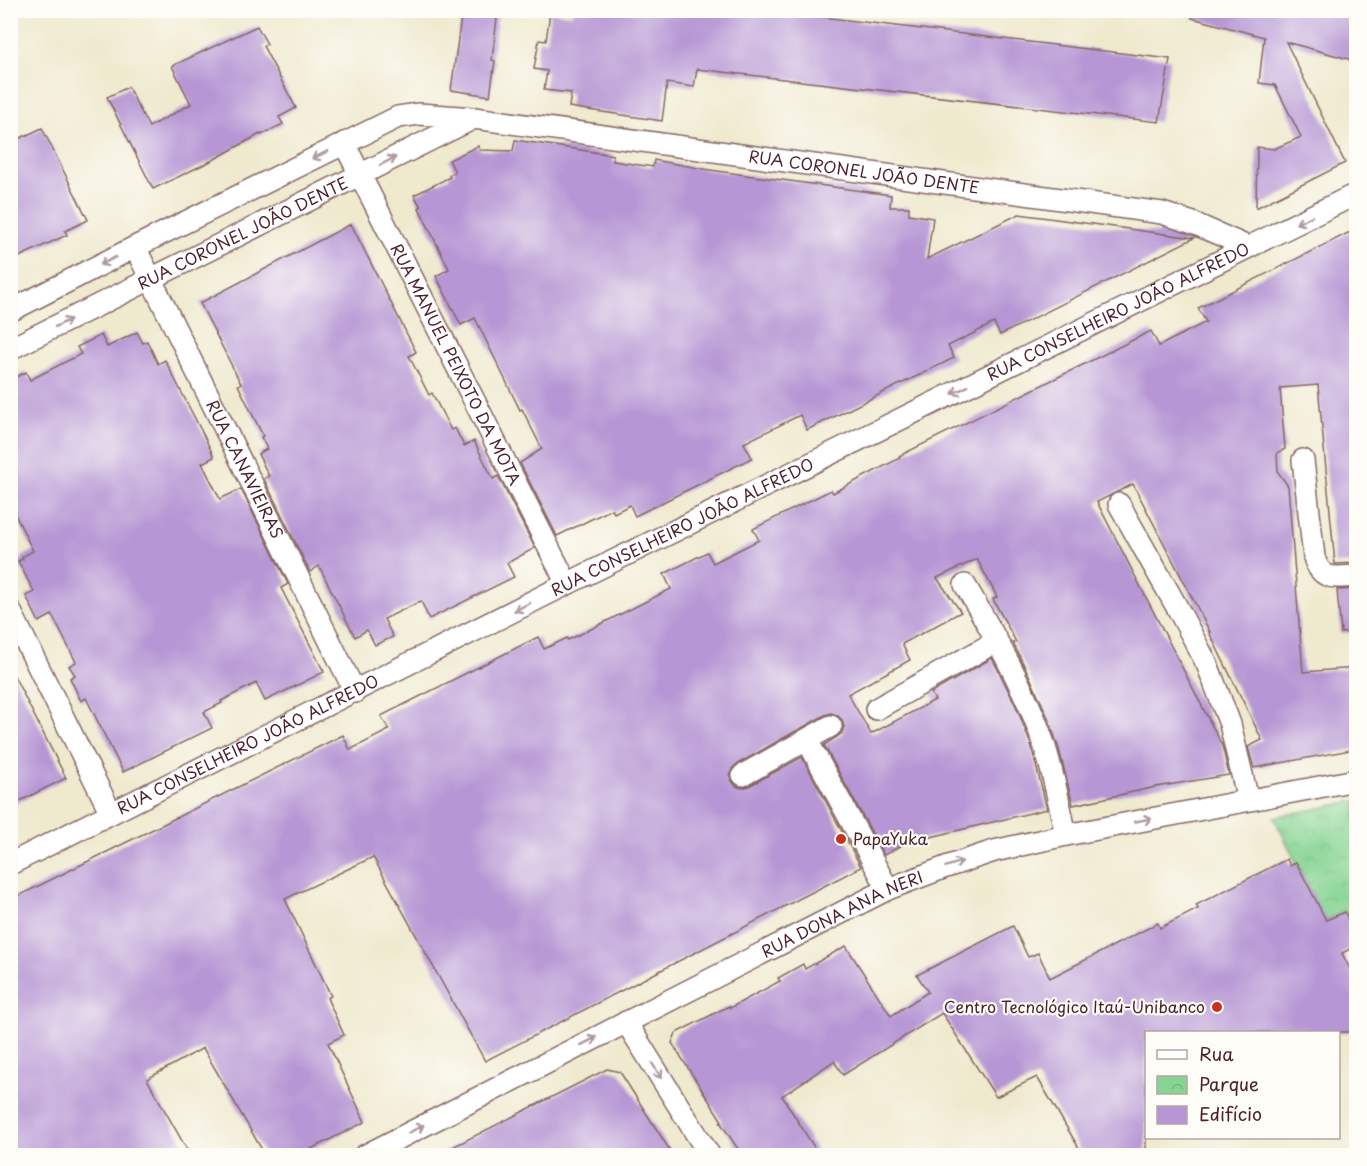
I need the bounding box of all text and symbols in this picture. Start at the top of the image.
street label: RUA CORONEL JOÃO DENTE [747,143,981,199]
one-way arrow [311,150,329,162]
one-way arrow [379,155,396,167]
street label: RUA CORONEL JOÃO DENTE [133,170,352,295]
one-way arrow [1295,214,1313,226]
street label: RUA CONSELHEIRO JOÃO ALFREDO [982,236,1253,386]
street label: RUA MANUEL PEIXOTO DA MOTA [386,239,528,489]
one-way arrow [99,256,117,267]
one-way arrow [53,316,71,328]
one-way arrow [951,385,969,396]
street label: RUA CANAVIEIRAS [201,395,290,542]
street label: RUA CONSELHEIRO JOÃO ALFREDO [546,451,817,601]
one-way arrow [513,602,531,614]
street label: RUA CONSELHEIRO JOÃO ALFREDO [112,668,382,820]
one-way arrow [1133,814,1153,825]
place label: PapaYuka [853,826,928,850]
marker: PapaYuka [834,832,848,846]
one-way arrow [944,858,963,869]
street label: RUA DONA ANA NERI [757,864,926,963]
place label: Centro Tecnológico Itaú-Unibanco [944,994,1205,1018]
marker: Centro Tecnológico Itaú-Unibanco [1210,1000,1224,1014]
legend [1145,1031,1340,1139]
one-way arrow [580,1034,598,1046]
text: Rua [1199,1040,1234,1067]
one-way arrow [652,1062,664,1079]
text: Parque [1199,1070,1259,1097]
text: Edifício [1199,1100,1262,1127]
one-way arrow [406,1123,424,1134]

